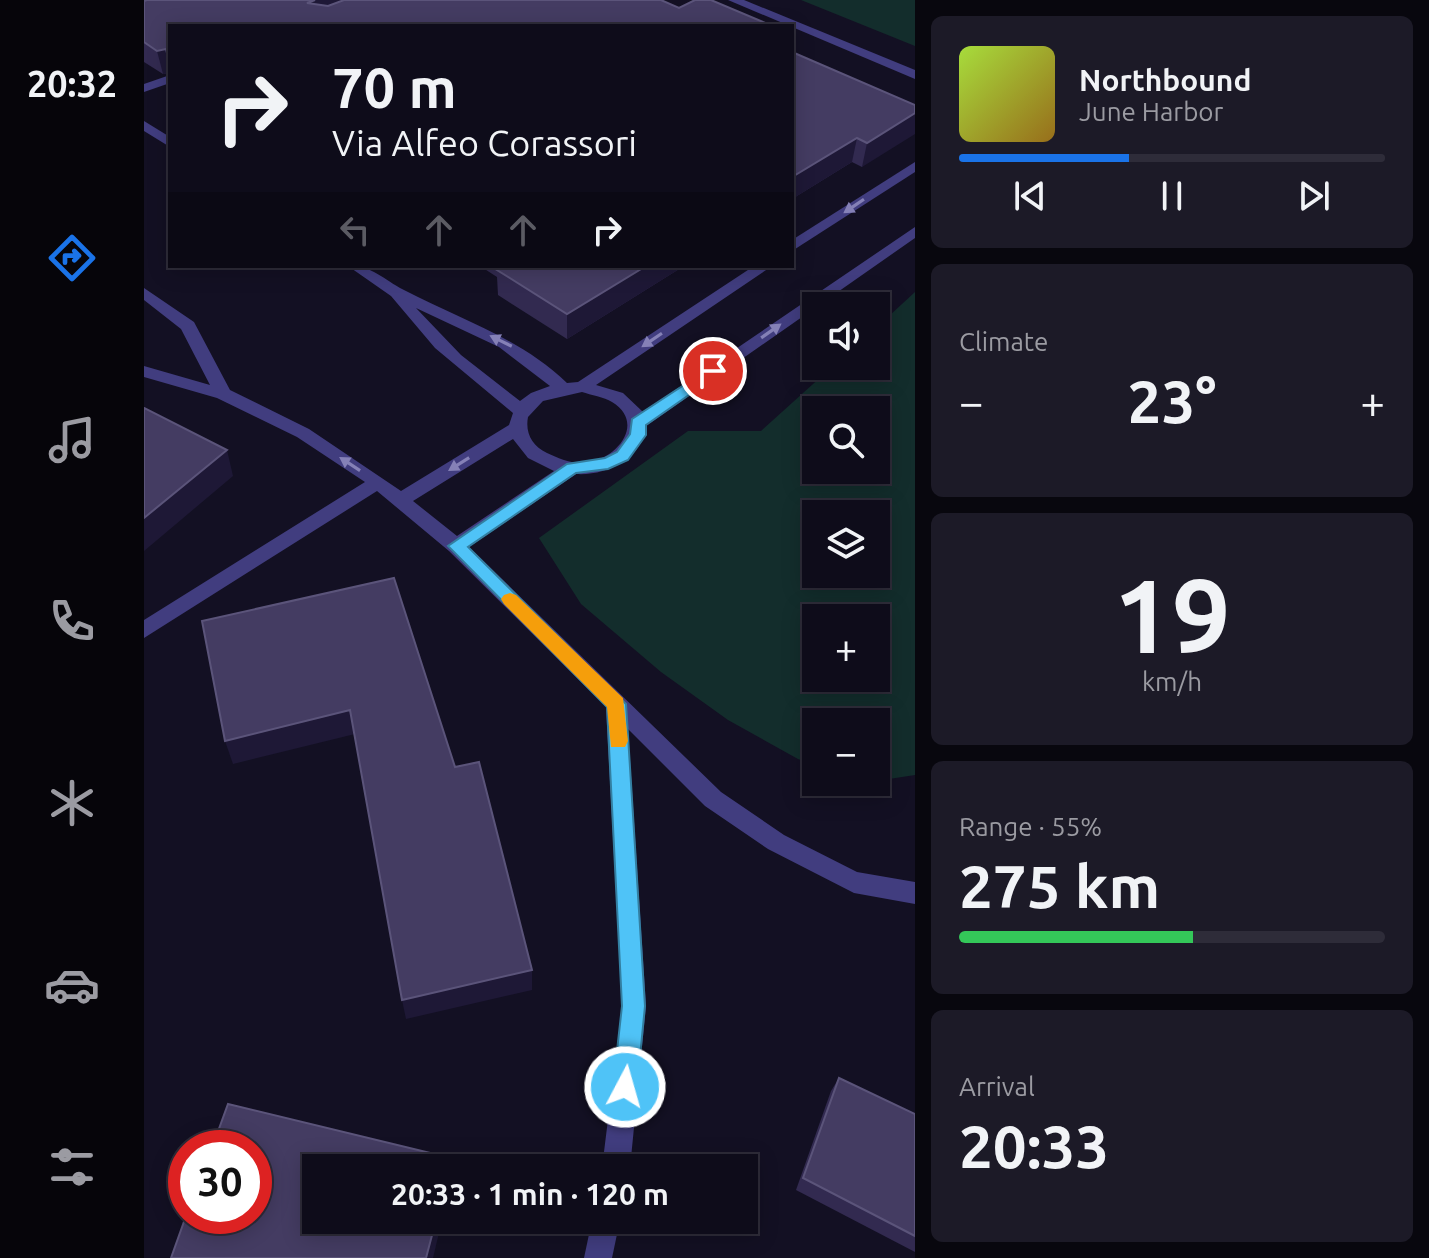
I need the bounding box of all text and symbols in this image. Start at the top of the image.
icon: right [200,56,304,160]
text: 70 m [332,56,457,119]
text: 20:32 [27,63,117,104]
text: Northbound [1079,63,1251,97]
text: June Harbor [1079,97,1223,126]
text: Via Alfeo Corassori [332,122,637,163]
icon: previous [1008,174,1052,218]
icon: pause [1150,174,1194,218]
icon: next [1292,174,1336,218]
one-way arrow [843,199,864,214]
icon: left [333,208,377,252]
icon: ahead [417,208,461,252]
icon: ahead [501,208,545,252]
icon: right [585,208,629,252]
icon: directions [44,230,100,286]
map controls [802,292,890,796]
button: sound [802,292,890,380]
one-way arrow [761,324,782,339]
text: Climate [959,327,1048,356]
one-way arrow [641,332,663,347]
one-way arrow [489,334,513,348]
pin [679,337,747,405]
icon: arrive [691,349,735,393]
text: 23° [1128,367,1216,434]
text: − [959,377,984,426]
text: + [1360,377,1385,426]
button: search [802,396,890,484]
icon: music [44,412,100,468]
one-way arrow [339,457,361,472]
one-way arrow [448,457,470,471]
button: layers [802,500,890,588]
text: 19 [1113,556,1231,673]
icon: phone [44,593,100,649]
button: + [802,604,890,692]
text: km/h [1142,667,1202,696]
button: − [802,708,890,796]
icon: climate [44,775,100,831]
text: Range · 55% [959,812,1102,841]
text: 275 km [959,852,1160,919]
icon: car [44,957,100,1013]
position arrow [583,1045,667,1129]
text: Arrival [959,1072,1035,1101]
text: 20:33 [959,1112,1109,1179]
speed limit sign: 30 [168,1130,272,1234]
icon: filters [44,1139,100,1195]
text: 20:33 · 1 min · 120 m [391,1177,669,1211]

